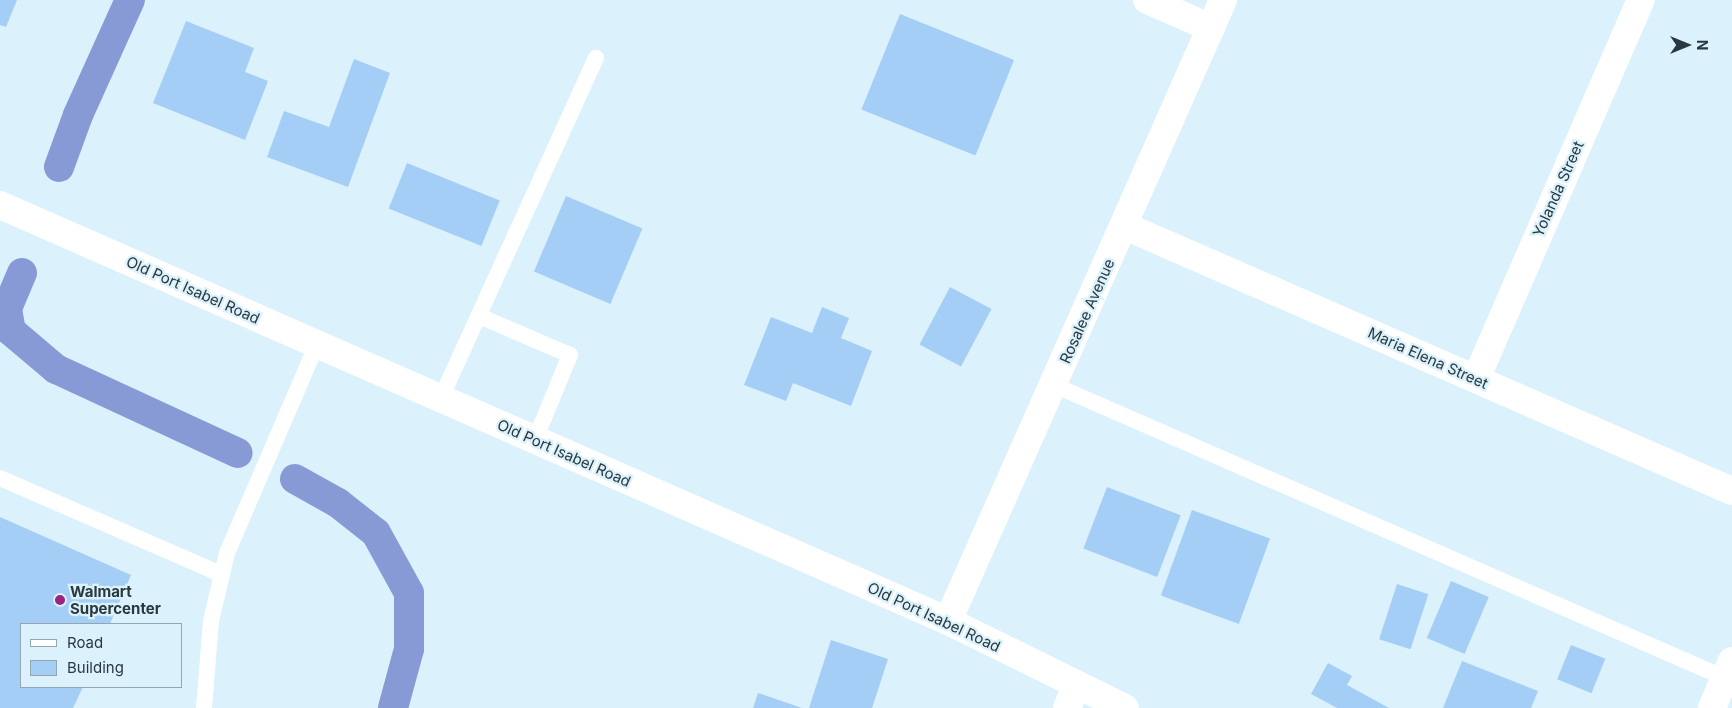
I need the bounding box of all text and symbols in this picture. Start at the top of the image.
north arrow [1662,20,1712,70]
text: N [1694,40,1711,50]
street label: Yolanda Street [1529,138,1587,240]
street label: Old Port Isabel Road [123,252,263,328]
street label: Rosalee Avenue [1056,256,1118,366]
street label: Maria Elena Street [1365,323,1491,393]
street label: Old Port Isabel Road [494,415,634,491]
street label: Old Port Isabel Road [865,578,1003,656]
place label: Walmart Supercenter [70,582,161,617]
marker: Walmart Supercenter [54,594,66,606]
legend [20,623,182,688]
text: Road [67,633,103,652]
text: Building [67,658,124,677]

